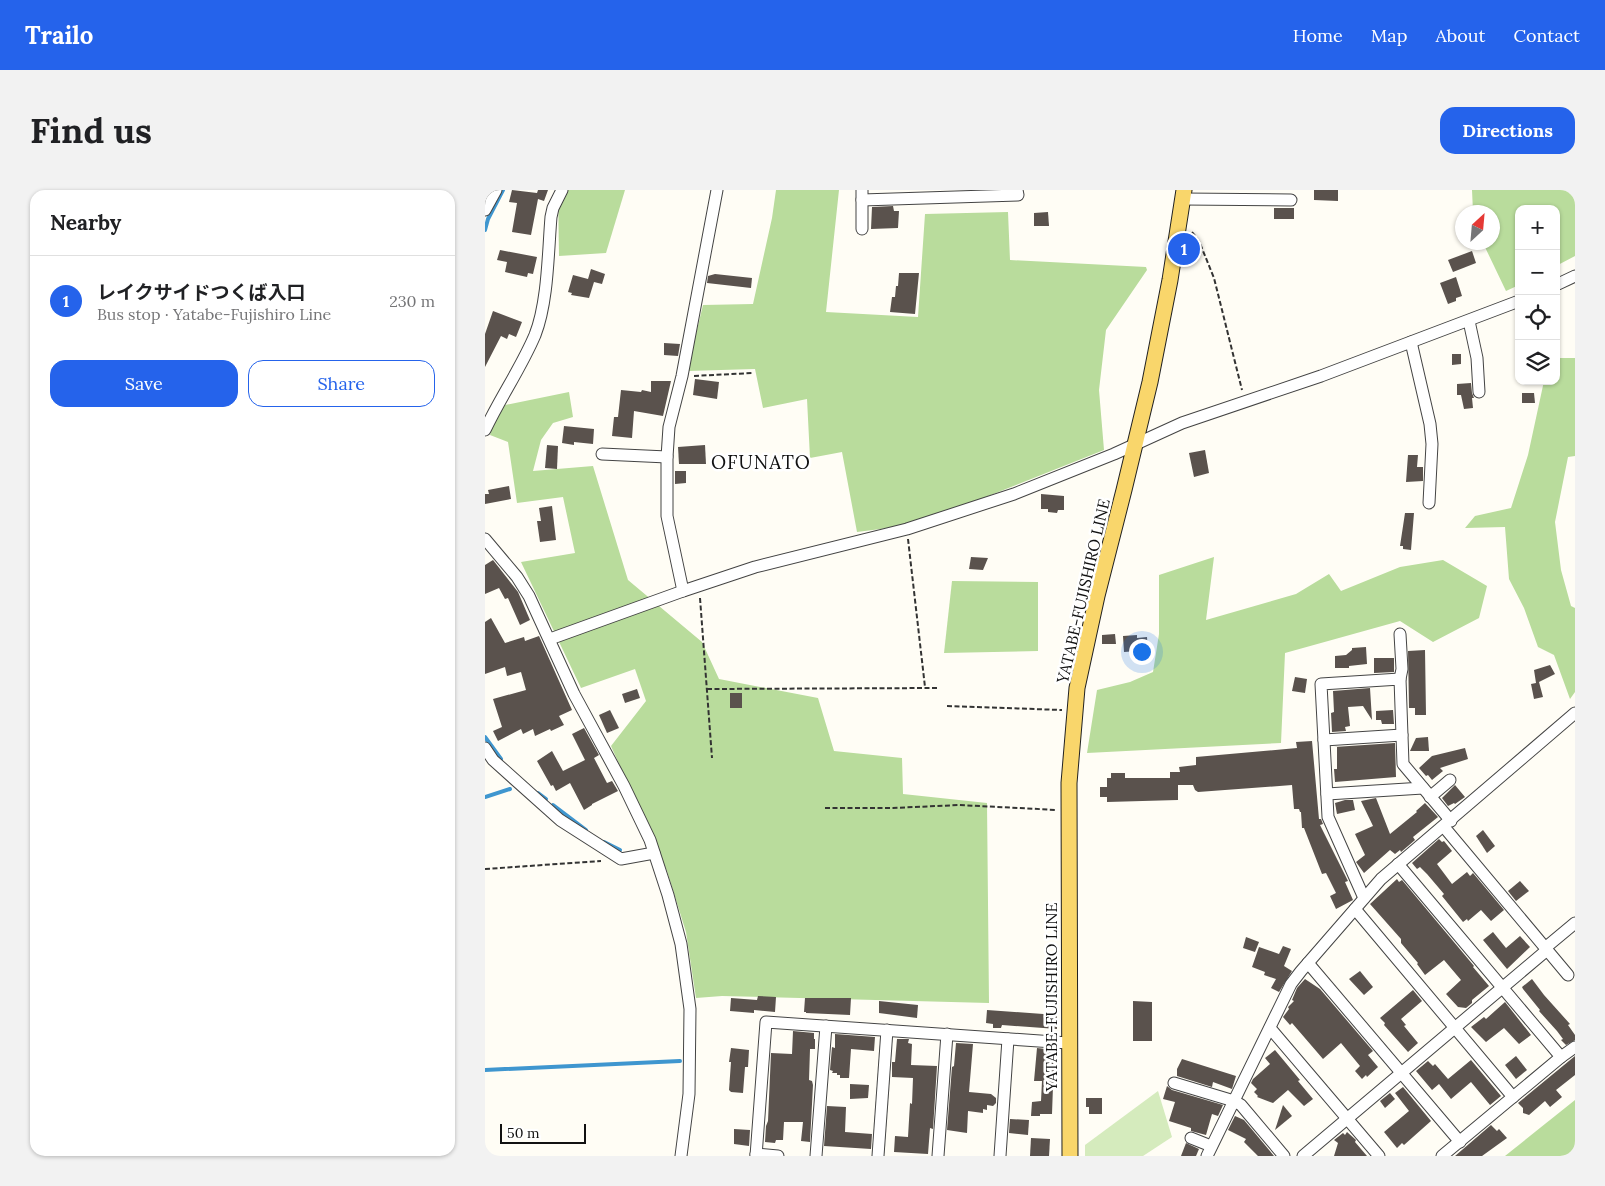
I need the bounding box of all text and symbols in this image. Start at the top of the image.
text: Trailo [25,20,93,51]
text: Home [1293,24,1343,47]
text: Map [1371,24,1407,47]
text: About [1435,24,1485,47]
text: Contact [1513,24,1580,47]
button: Directions [1440,107,1575,154]
text: Find us [30,108,152,153]
north arrow [1455,205,1500,250]
map controls [1515,205,1560,385]
button: + [1515,205,1560,250]
text: Nearby [50,209,121,236]
pin: 1 [1168,230,1200,268]
button: − [1515,250,1560,295]
text: レイクサイドつくば入口 [97,280,306,304]
text: 1 [63,291,69,311]
text: 230 m [389,291,435,311]
button: locate [1515,295,1560,340]
text: Bus stop · Yatabe-Fujishiro Line [97,304,331,324]
button: layers [1515,340,1560,385]
button: Save [50,360,238,407]
button: Share [248,360,435,407]
district label: OFUNATO [711,450,811,474]
street label: YATABE-FUJISHIRO LINE [1052,497,1114,686]
your location [1129,639,1155,665]
street label: YATABE-FUJISHIRO LINE [1041,903,1061,1092]
scale bar [500,1121,586,1144]
text: 50 m [507,1124,540,1142]

